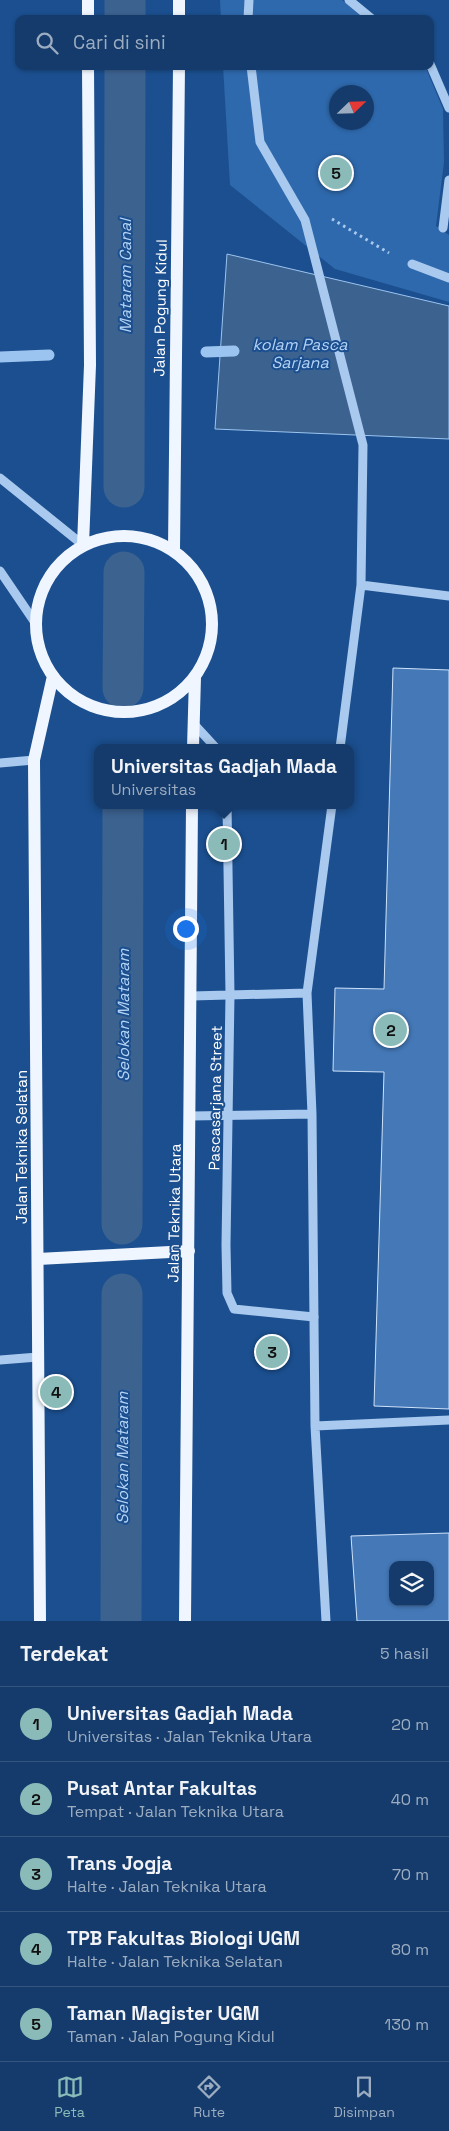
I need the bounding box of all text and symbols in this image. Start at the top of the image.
search box [15,15,434,70]
icon: search [33,29,61,57]
text: Cari di sini [73,30,166,55]
north arrow [329,85,374,130]
pin: 5 [320,154,352,192]
water label: Mataram Canal [115,217,136,333]
street label: Jalan Pogung Kidul [149,239,171,377]
water label: kolam Pasca Sarjana [253,334,348,373]
popup [94,744,354,809]
text: Universitas Gadjah Mada [111,754,337,779]
text: Universitas [111,779,196,800]
pin: 1 [208,825,240,863]
your location [173,916,199,942]
water label: Selokan Mataram [113,948,134,1081]
pin: 2 [375,1011,407,1049]
street label: Pascasarjana Street [204,1025,226,1171]
street label: Jalan Teknika Selatan [12,1070,31,1224]
street label: Jalan Teknika Utara [163,1143,185,1283]
pin: 3 [256,1333,288,1371]
pin: 4 [40,1373,72,1411]
water label: Selokan Mataram [112,1391,133,1524]
map controls [389,1561,434,1606]
button: layers [389,1561,434,1606]
text: Terdekat [20,1640,109,1667]
text: 5 hasil [380,1643,429,1664]
text: Universitas Gadjah Mada [67,1701,293,1726]
text: 1 [32,1714,40,1735]
text: 20 m [391,1714,429,1735]
text: Universitas · Jalan Teknika Utara [67,1726,312,1747]
text: Pusat Antar Fakultas [67,1776,257,1801]
text: 2 [31,1789,41,1810]
text: 40 m [391,1789,429,1810]
text: Tempat · Jalan Teknika Utara [67,1801,284,1822]
text: Trans Jogja [67,1851,172,1876]
text: 3 [31,1864,41,1885]
text: 70 m [392,1864,429,1885]
text: Halte · Jalan Teknika Utara [67,1876,267,1897]
text: TPB Fakultas Biologi UGM [67,1926,300,1951]
text: 4 [31,1939,41,1960]
text: 80 m [391,1939,429,1960]
text: Halte · Jalan Teknika Selatan [67,1951,283,1972]
text: Taman Magister UGM [67,2001,260,2026]
text: 5 [31,2014,41,2035]
text: 130 m [385,2014,429,2035]
text: Taman · Jalan Pogung Kidul [67,2026,275,2047]
tab: Peta [54,2073,85,2121]
tab: Rute [193,2073,225,2121]
tab: Disimpan [334,2073,395,2121]

